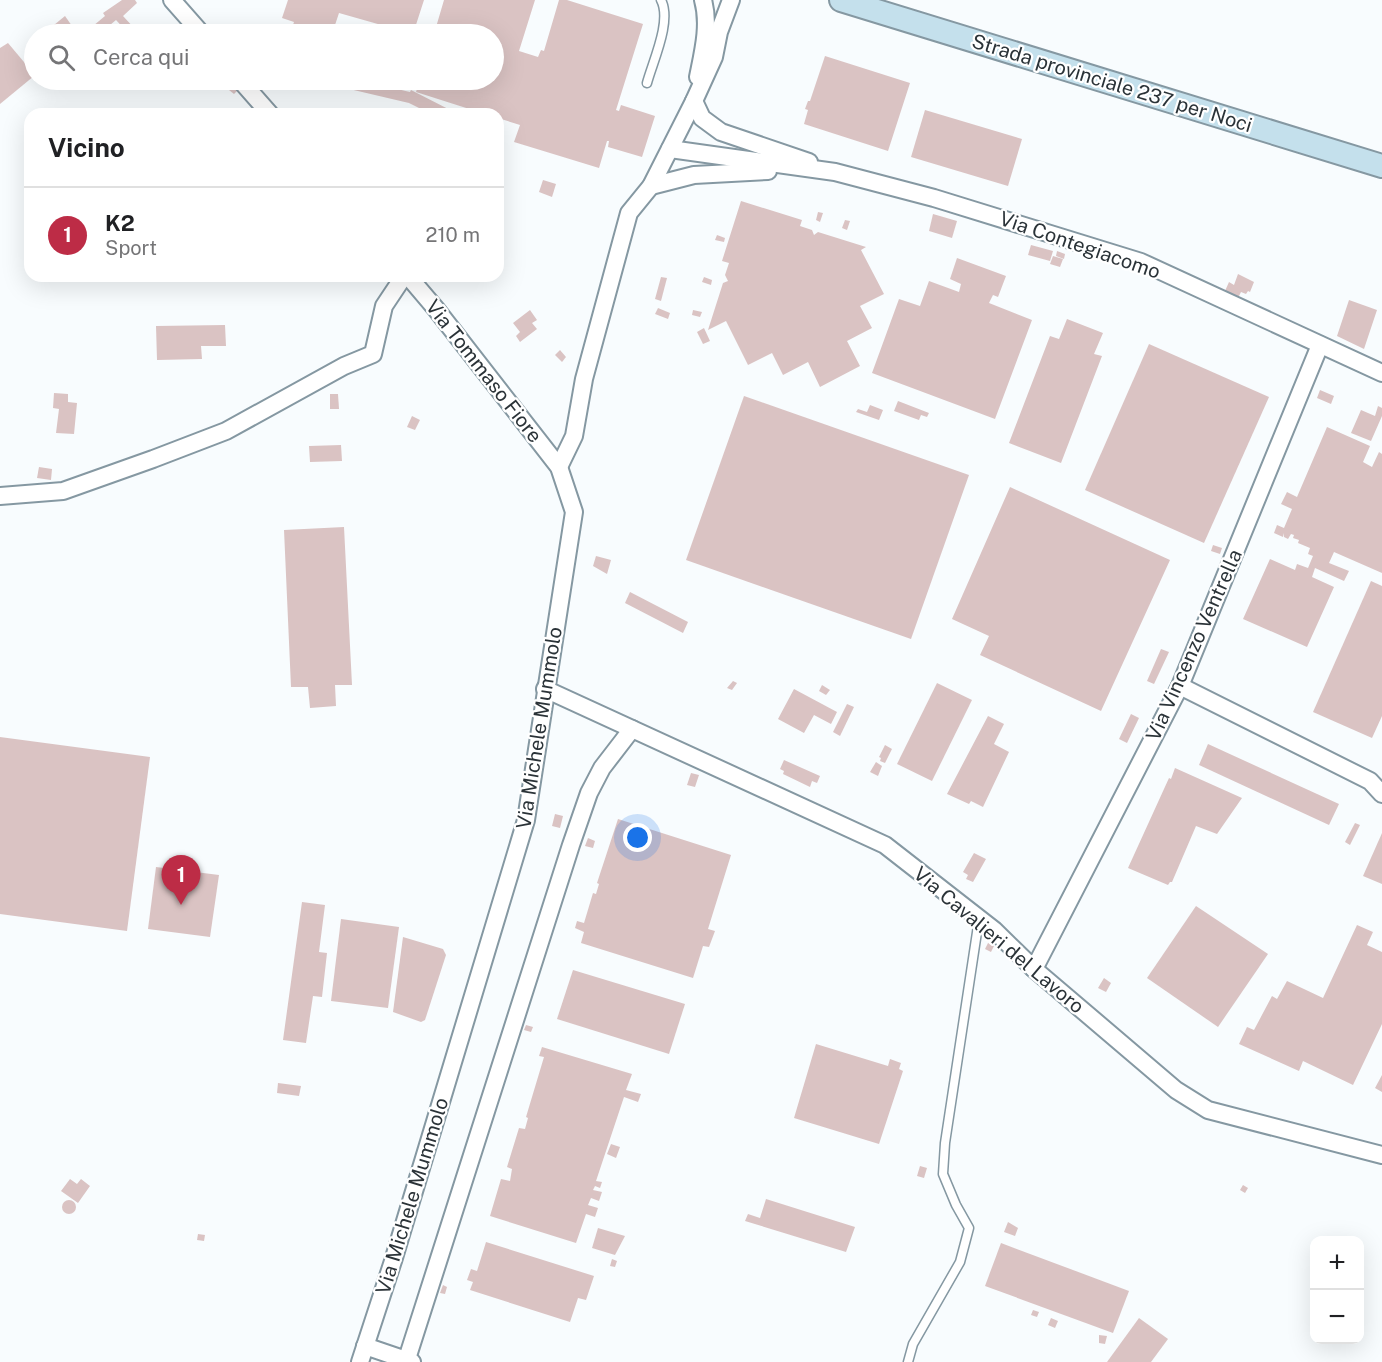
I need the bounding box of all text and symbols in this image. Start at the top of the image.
search box [24,24,504,90]
street label: Strada provinciale 237 per Noci [969,29,1255,137]
icon: search [45,41,78,74]
text: Cerca qui [93,44,190,70]
text: Vicino [48,132,125,163]
street label: Via Contegiacomo [996,206,1164,284]
text: K2 [105,210,135,236]
text: 1 [63,223,72,247]
text: 210 m [426,223,480,247]
text: Sport [105,236,157,260]
street label: Via Tommaso Fiore [421,295,547,447]
street label: Via Vincenzo Ventrella [1141,545,1247,745]
street label: Via Michele Mummolo [511,625,567,831]
your location [623,823,652,852]
pin: 1 [162,856,201,905]
street label: Via Cavalieri del Lavoro [909,862,1089,1018]
street label: Via Michele Mummolo [371,1095,453,1297]
map controls [1310,1236,1364,1344]
button: + [1310,1236,1364,1290]
button: − [1310,1290,1364,1344]

